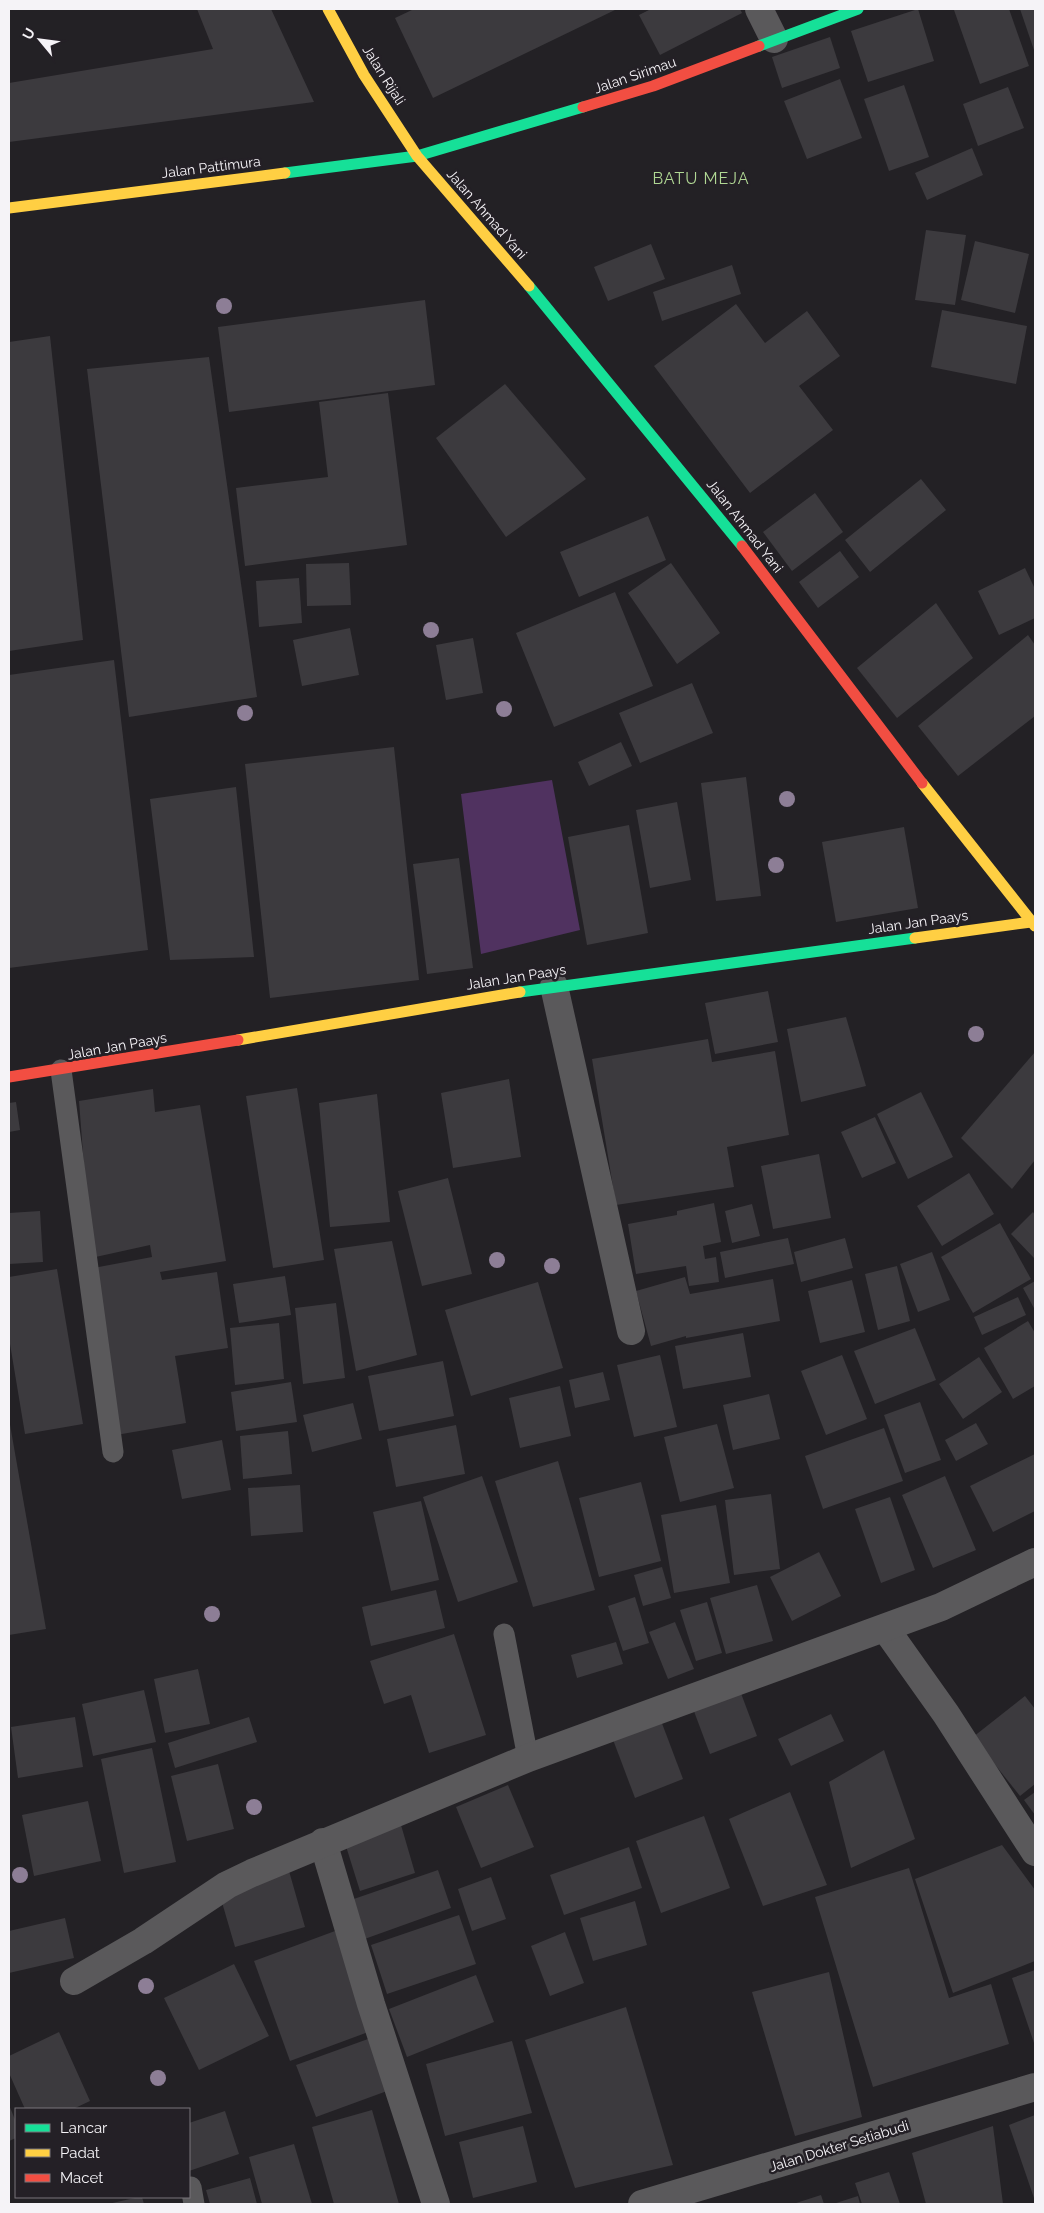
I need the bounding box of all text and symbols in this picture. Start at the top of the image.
north arrow [15,15,65,65]
text: U [19,25,38,42]
street label: Jalan Rijali [359,42,409,108]
street label: Jalan Sirimau [592,53,678,97]
street label: Jalan Pattimura [161,153,261,181]
street label: Jalan Ahmad Yani [444,166,530,262]
district label: BATU MEJA [652,169,750,188]
street label: Jalan Ahmad Yani [704,476,786,576]
street label: Jalan Jan Paays [867,907,969,937]
street label: Jalan Jan Paays [465,961,567,993]
street label: Jalan Jan Paays [66,1029,168,1063]
legend [15,2108,190,2198]
street label: Jalan Dokter Setiabudi [767,2117,911,2175]
text: Lancar [60,2119,108,2137]
text: Padat [60,2144,100,2162]
text: Macet [60,2169,103,2187]

